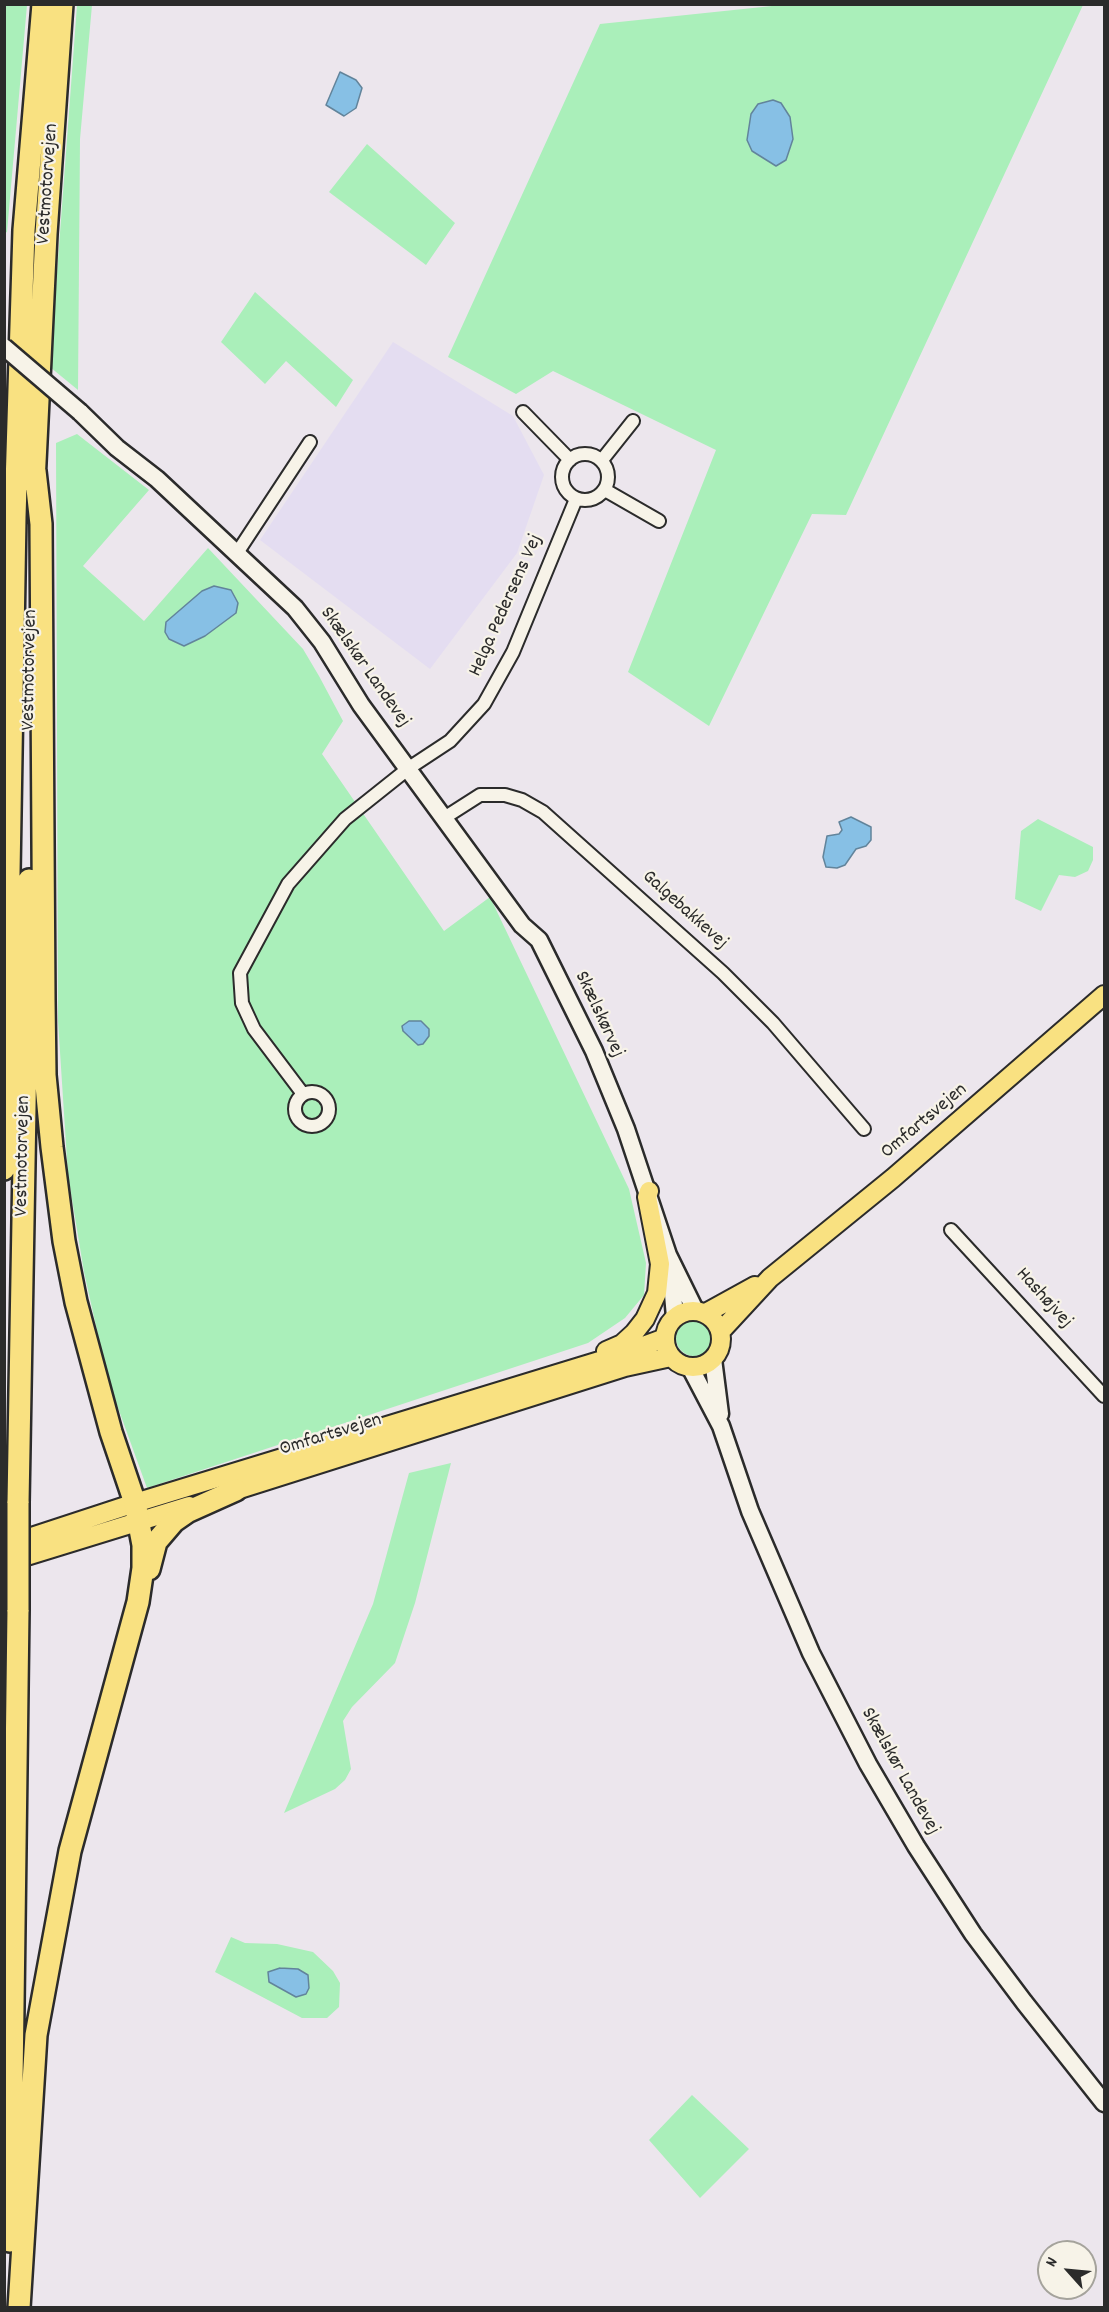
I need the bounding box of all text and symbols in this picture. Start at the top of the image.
street label: Vestmotorvejen [33,123,65,245]
street label: Helga Pedersens Vej [465,531,549,681]
street label: Skælskør Landevej [314,603,414,733]
street label: Vestmotorvejen [18,609,44,731]
street label: Galgebakkevej [636,866,732,956]
street label: Skælskørvej [568,968,628,1062]
street label: Omfartsvejen [877,1079,973,1165]
street label: Vestmotorvejen [11,1095,37,1217]
street label: Hashøjvej [1009,1264,1077,1334]
street label: Omfartsvejen [277,1409,385,1463]
street label: Skælskør Landevej [854,1704,944,1840]
north arrow [1037,2240,1097,2300]
text: N [1040,2254,1064,2271]

